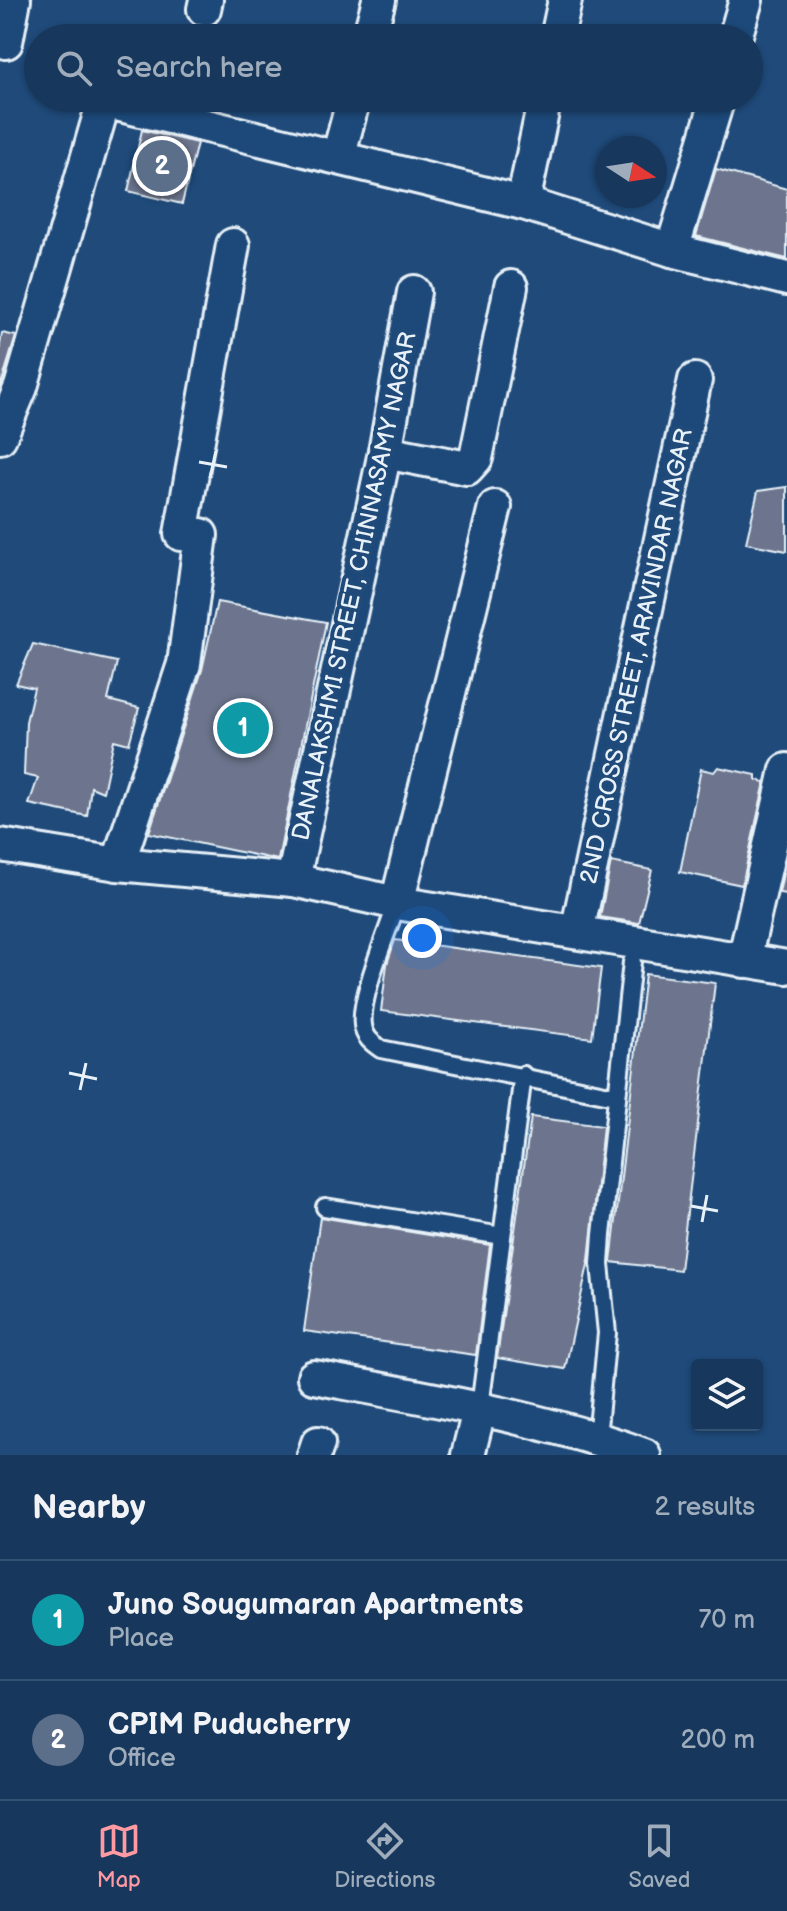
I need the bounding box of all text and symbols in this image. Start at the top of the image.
search box [24,24,763,112]
icon: search [52,46,96,90]
text: Search here [116,50,282,86]
pin: 2 [136,136,188,196]
north arrow [595,136,667,208]
street label: DANALAKSHMI STREET, CHINNASAMY NAGAR [286,329,423,843]
street label: 2ND CROSS STREET, ARAVINDAR NAGAR [574,426,699,886]
pin: 1 [217,698,269,758]
your location [402,918,442,958]
map controls [691,1359,763,1431]
button: layers [691,1359,763,1431]
text: Nearby [32,1487,146,1528]
text: 2 results [655,1492,755,1523]
text: Juno Sougumaran Apartments [108,1587,523,1623]
text: 1 [53,1605,63,1636]
text: 70 m [698,1605,755,1636]
text: Place [108,1623,174,1654]
text: CPIM Puducherry [108,1707,351,1743]
text: 2 [50,1725,66,1756]
text: 200 m [681,1725,755,1756]
text: Office [108,1743,176,1774]
tab: Map [97,1819,141,1894]
tab: Directions [334,1819,435,1894]
tab: Saved [629,1819,690,1894]

